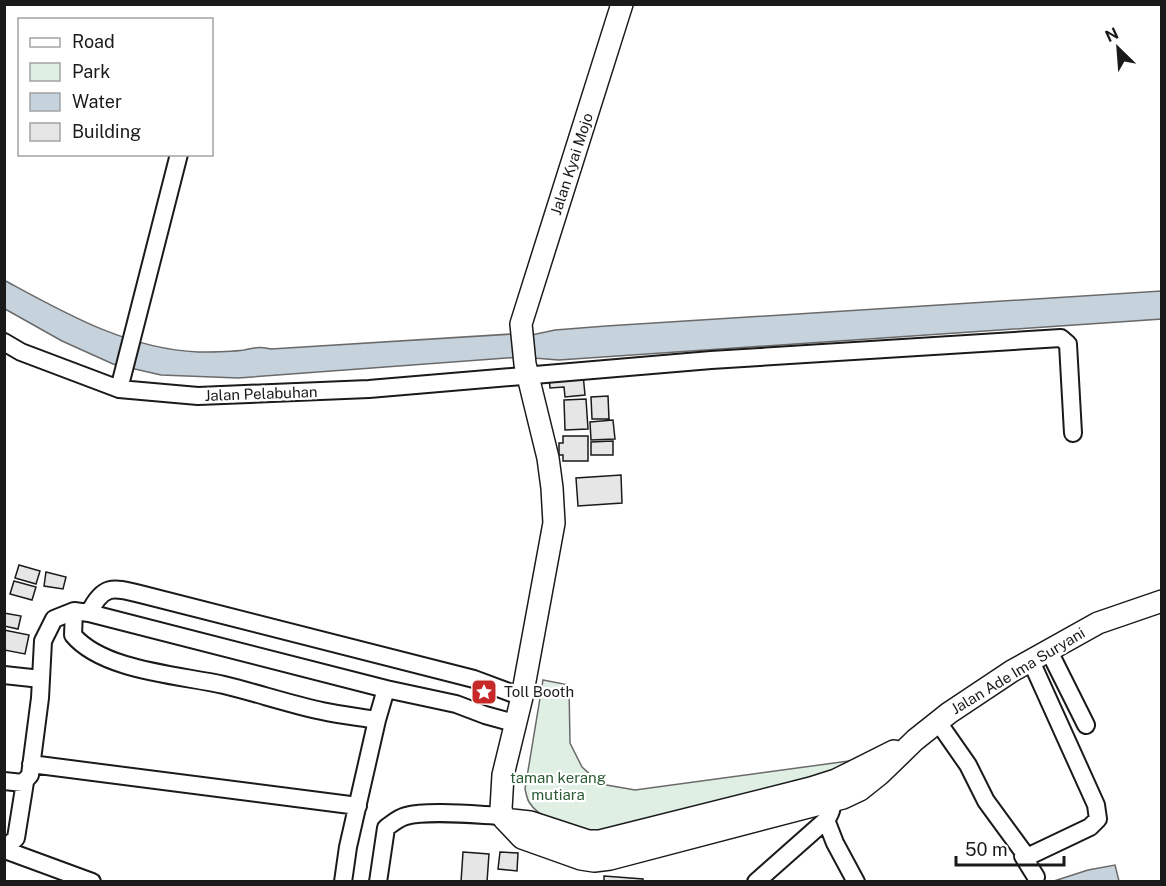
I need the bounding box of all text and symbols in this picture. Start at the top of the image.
legend [18,18,213,156]
north arrow [1088,18,1148,78]
text: N [1102,24,1122,46]
text: Road [72,31,115,52]
text: Park [72,61,110,82]
text: Water [72,91,122,112]
street label: Jalan Kyai Mojo [547,111,596,217]
text: Building [72,121,141,142]
street label: Jalan Pelabuhan [204,383,318,404]
street label: Jalan Ade Ima Suryani [948,624,1088,717]
place icon: Toll Booth [469,677,499,707]
place label: Toll Booth [504,683,574,700]
park label: taman kerang mutiara [510,769,606,803]
scale bar [956,829,1064,867]
text: 50 m [965,839,1008,860]

